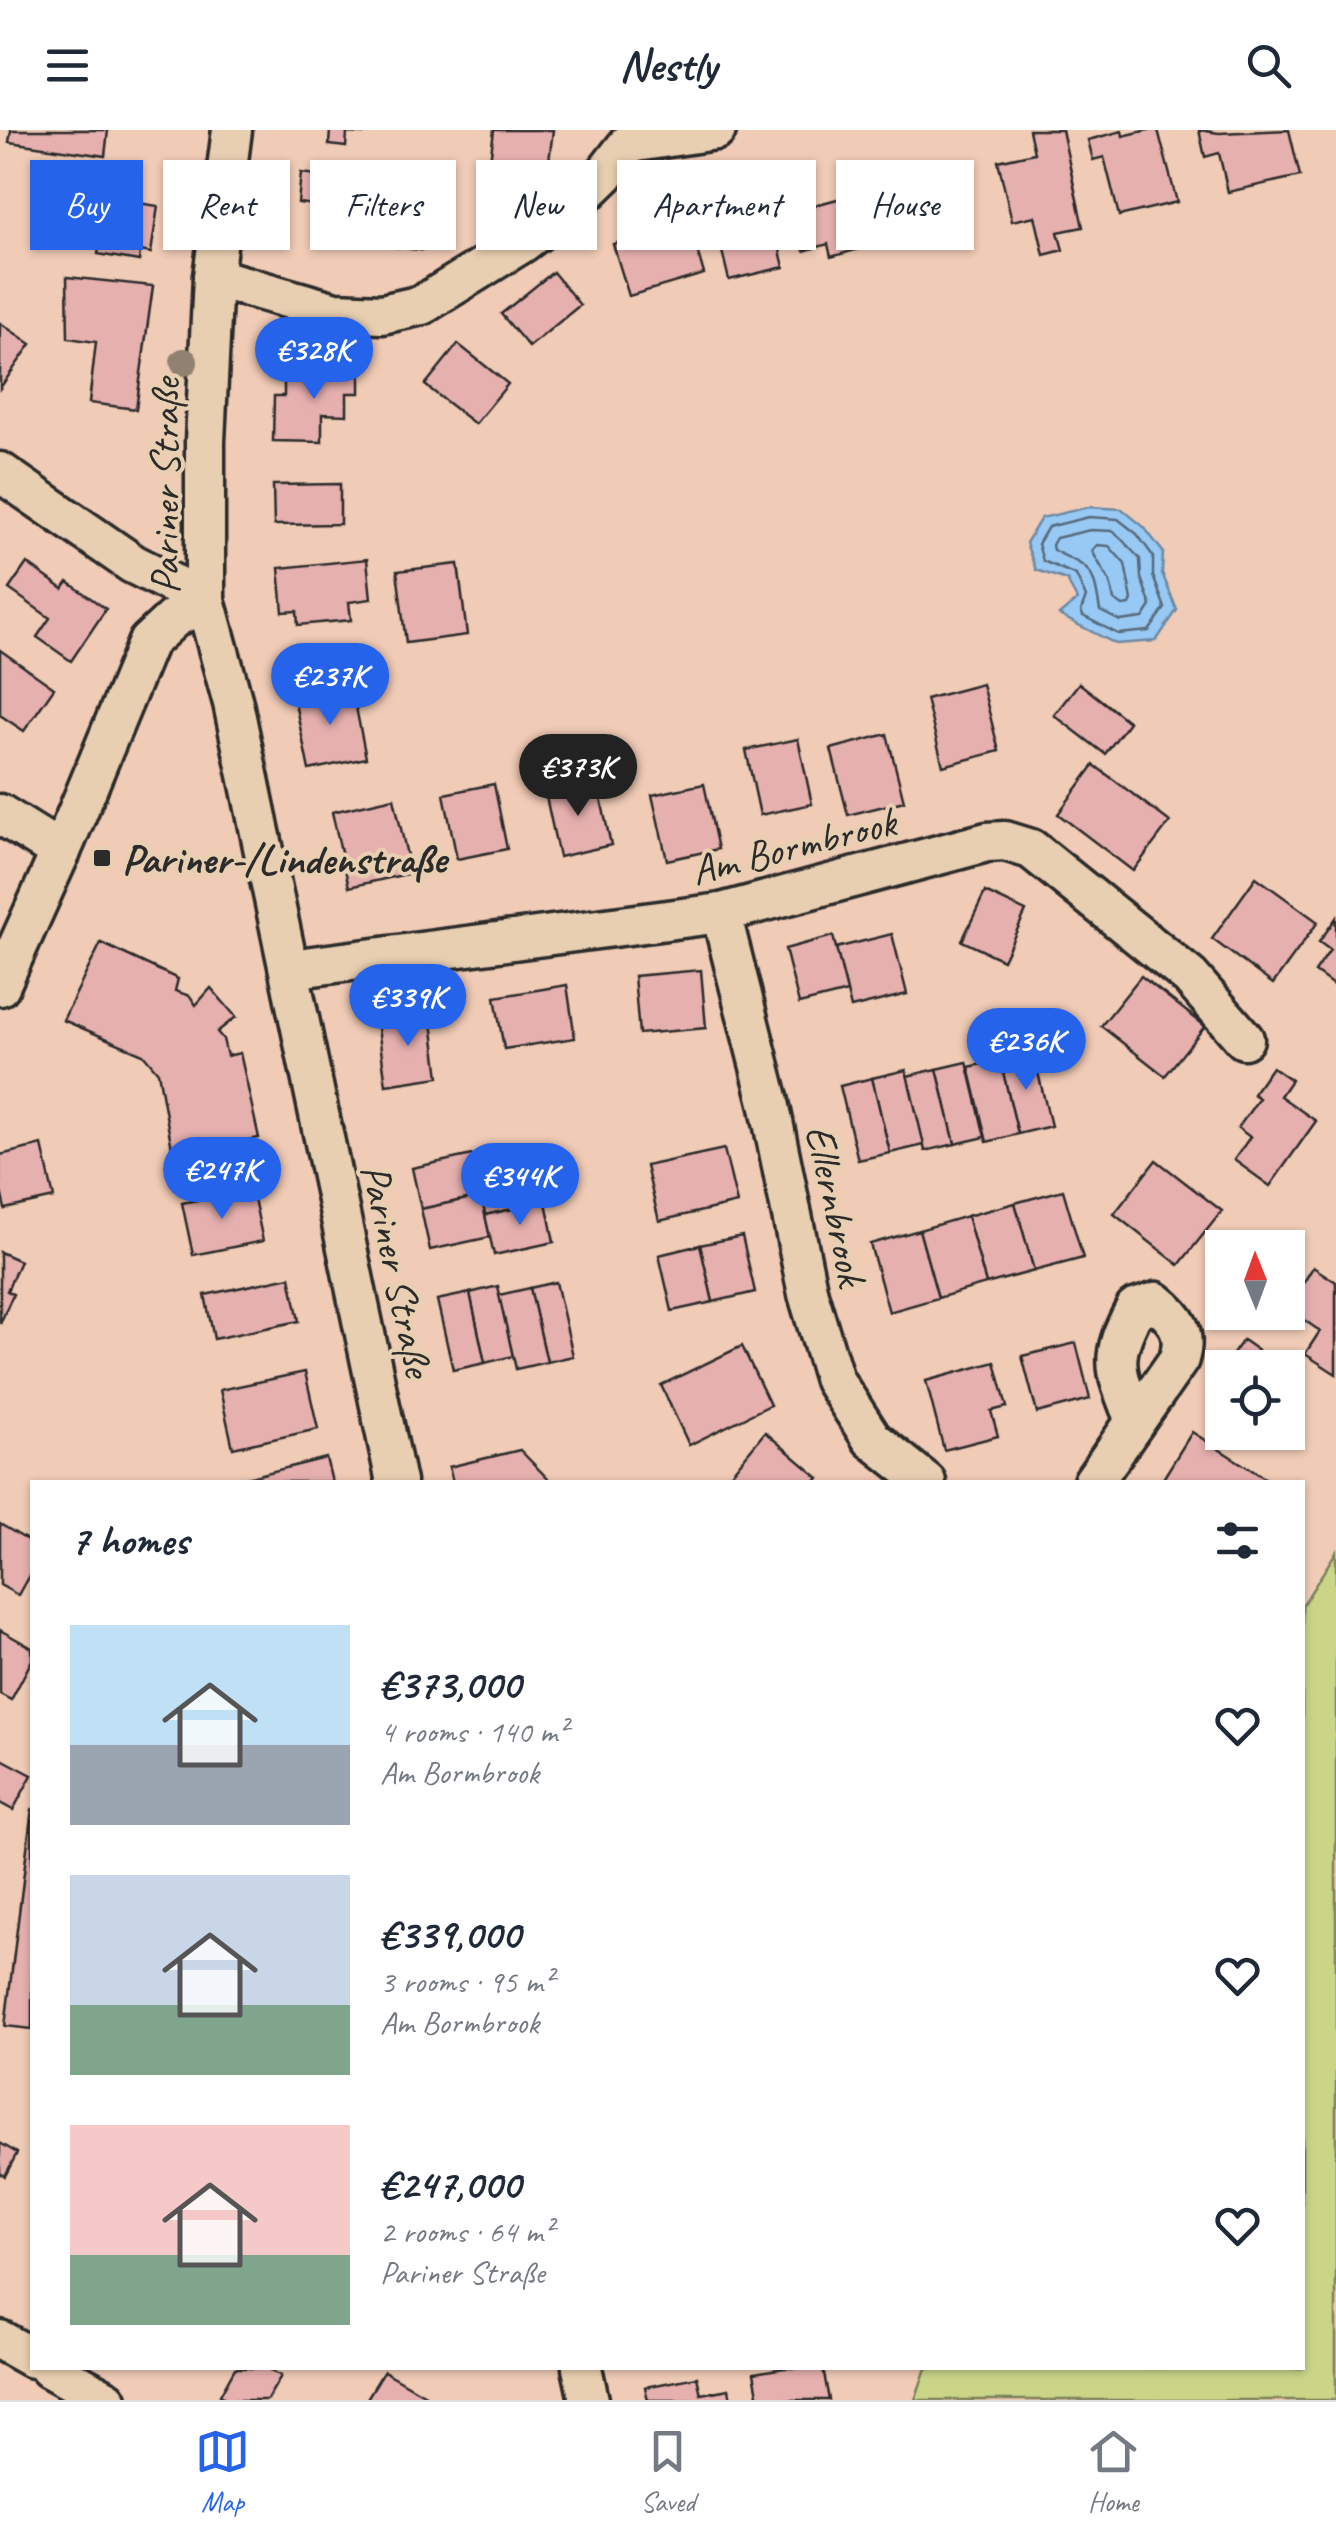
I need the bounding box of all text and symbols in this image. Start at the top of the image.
text: Nestly [619,37,717,94]
icon: menu [40,38,95,93]
icon: search [1241,38,1296,93]
chip: Buy [30,160,143,250]
chip: Rent [163,160,290,250]
chip: Filters [310,160,456,250]
chip: New [476,160,597,250]
chip: Apartment [617,160,816,250]
chip: House [836,160,974,250]
pin: €328K [244,317,384,402]
text: €328K [277,329,351,370]
street label: Pariner Straße [139,375,192,594]
pin: €237K [260,643,400,728]
text: €237K [293,655,367,696]
pin: €373K [508,734,648,819]
text: €373K [541,746,615,787]
street label: Am Bormbrook [686,795,903,897]
place label: Pariner-/Lindenstraße [122,833,450,886]
marker: Pariner-/Lindenstraße [91,847,113,869]
pin: €339K [338,964,478,1049]
text: €339K [371,976,445,1017]
pin: €236K [956,1008,1096,1093]
text: €236K [989,1020,1063,1061]
street label: Ellernbrook [793,1120,879,1294]
pin: €247K [152,1137,292,1222]
pin: €344K [450,1143,590,1228]
text: €247K [185,1149,259,1190]
text: €344K [483,1155,557,1196]
street label: Pariner Straße [348,1159,446,1385]
north arrow [1205,1230,1305,1330]
map controls [1205,1230,1305,1450]
button: locate [1205,1350,1305,1450]
icon: filters [1210,1513,1265,1568]
text: 7 homes [70,1514,188,1567]
text: €373,000 [380,1658,520,1711]
icon: home [150,1665,270,1785]
icon: heart [1210,1698,1265,1753]
text: 4 rooms · 140 m² [380,1711,567,1752]
text: Am Bormbrook [380,1752,539,1793]
text: €339,000 [380,1908,520,1961]
icon: home [150,1915,270,2035]
icon: heart [1210,1948,1265,2003]
text: 3 rooms · 95 m² [380,1961,553,2002]
text: Am Bormbrook [380,2002,539,2043]
text: €247,000 [380,2158,520,2211]
icon: home [150,2165,270,2285]
icon: heart [1210,2198,1265,2253]
text: 2 rooms · 64 m² [380,2211,553,2252]
text: Pariner Straße [380,2252,545,2293]
tab: Map [195,2424,250,2519]
tab: Saved [640,2424,695,2519]
tab: Home [1086,2424,1141,2519]

